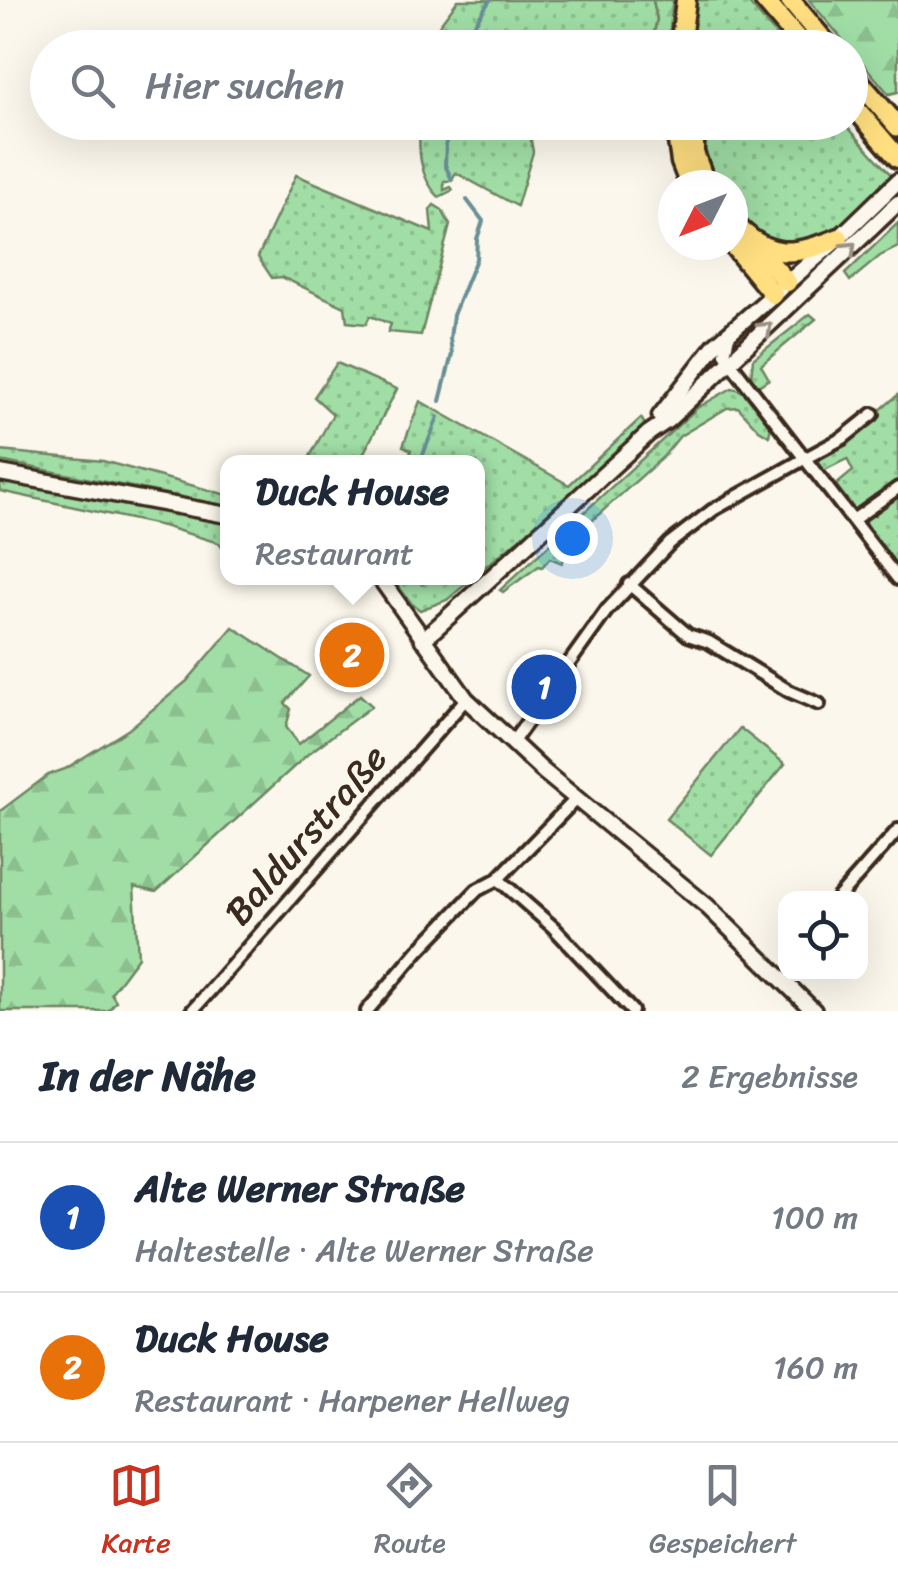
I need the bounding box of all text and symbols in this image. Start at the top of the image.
search box [30,30,868,140]
text: Hier suchen [145,52,344,119]
icon: search [65,58,120,113]
north arrow [658,170,748,260]
one-way arrow [838,242,856,260]
one-way arrow [754,322,773,340]
popup [220,455,485,585]
text: Duck House [256,458,449,525]
your location [547,513,598,564]
text: Restaurant [256,525,414,582]
pin: 2 [320,618,384,692]
pin: 1 [512,650,576,724]
street label: Baldurstraße [207,728,405,942]
map controls [778,891,868,981]
button: locate [778,891,868,981]
text: In der Nähe [40,1039,256,1113]
text: 2 Ergebnisse [681,1048,858,1105]
text: Alte Werner Straße [135,1155,465,1222]
text: 1 [66,1189,79,1246]
text: 100 m [771,1189,858,1246]
text: Haltestelle · Alte Werner Straße [135,1222,594,1279]
text: Duck House [135,1305,329,1372]
text: 2 [63,1339,82,1396]
text: 160 m [773,1339,858,1396]
text: Restaurant · Harpener Hellweg [135,1372,570,1429]
tab: Karte [102,1458,171,1567]
tab: Route [374,1458,446,1567]
tab: Gespeichert [649,1458,796,1567]

